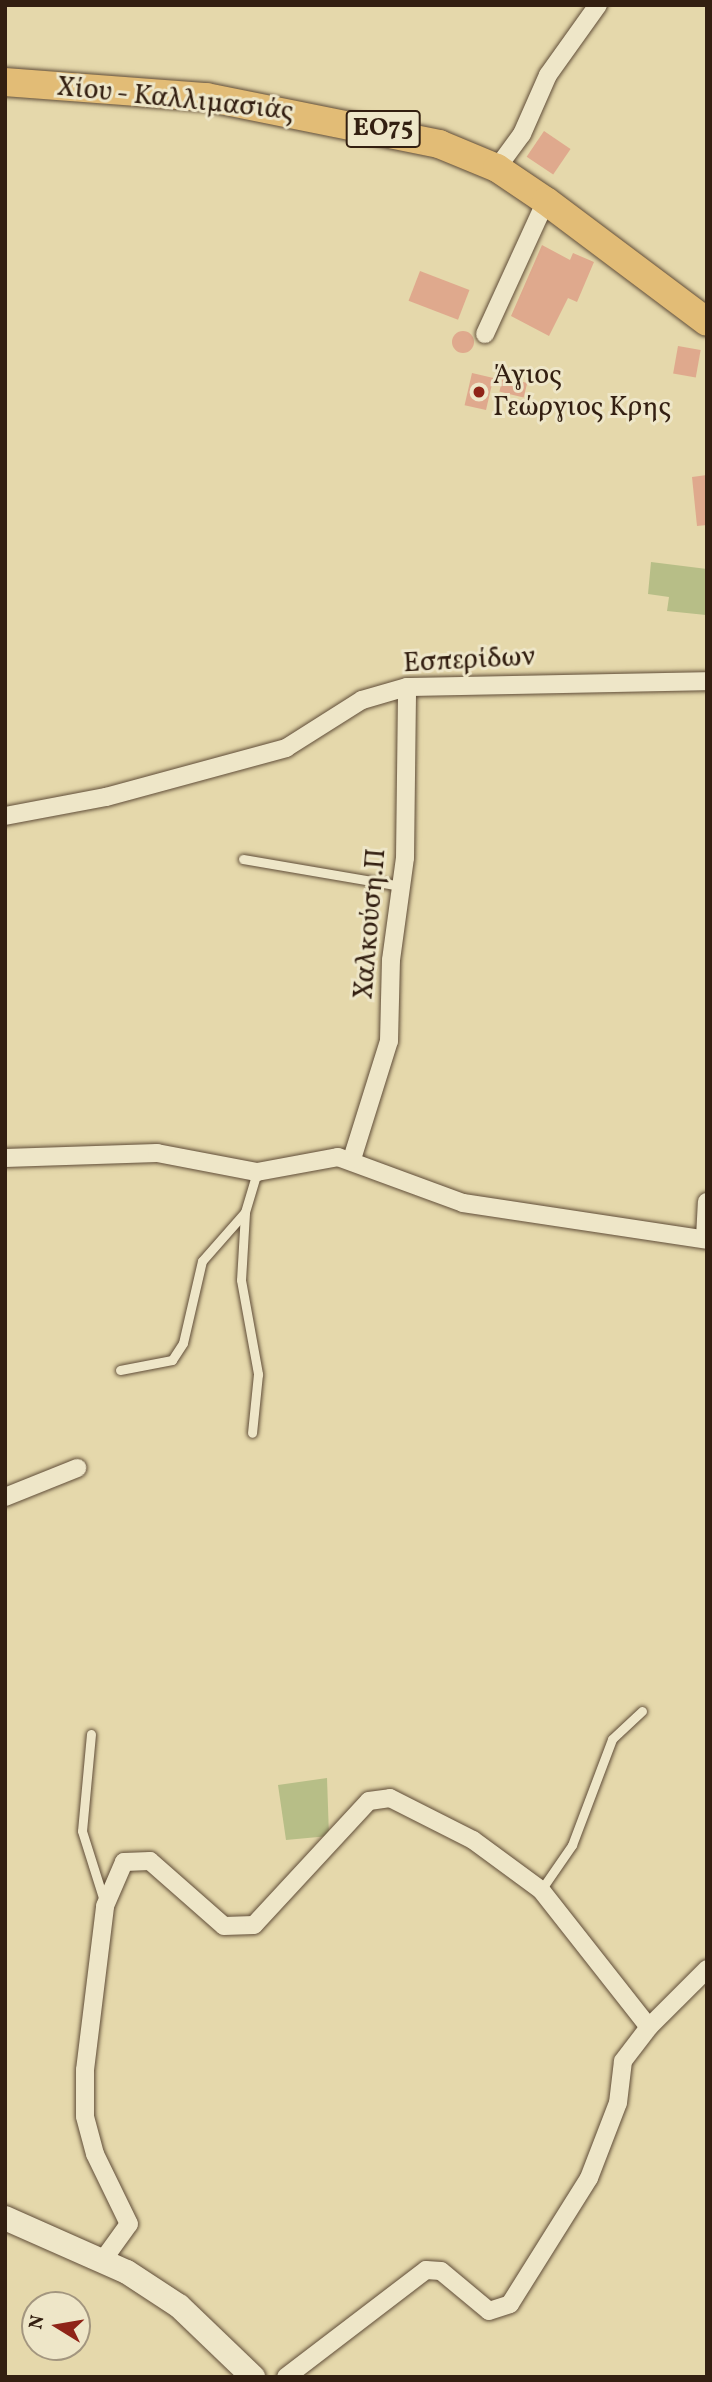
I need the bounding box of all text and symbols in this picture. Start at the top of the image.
street label: Χίου - Καλλιμασιάς [54,71,296,129]
road number: ΕΟ75 [344,106,422,152]
place label: Άγιος Γεώργιος Κρης [493,359,671,425]
marker: Άγιος Γεώργιος Κρης [471,384,487,400]
street label: Εσπερίδων [402,641,536,681]
street label: Χαλκούση.Π [348,847,394,1001]
north arrow [21,2291,91,2361]
text: N [23,2313,51,2332]

